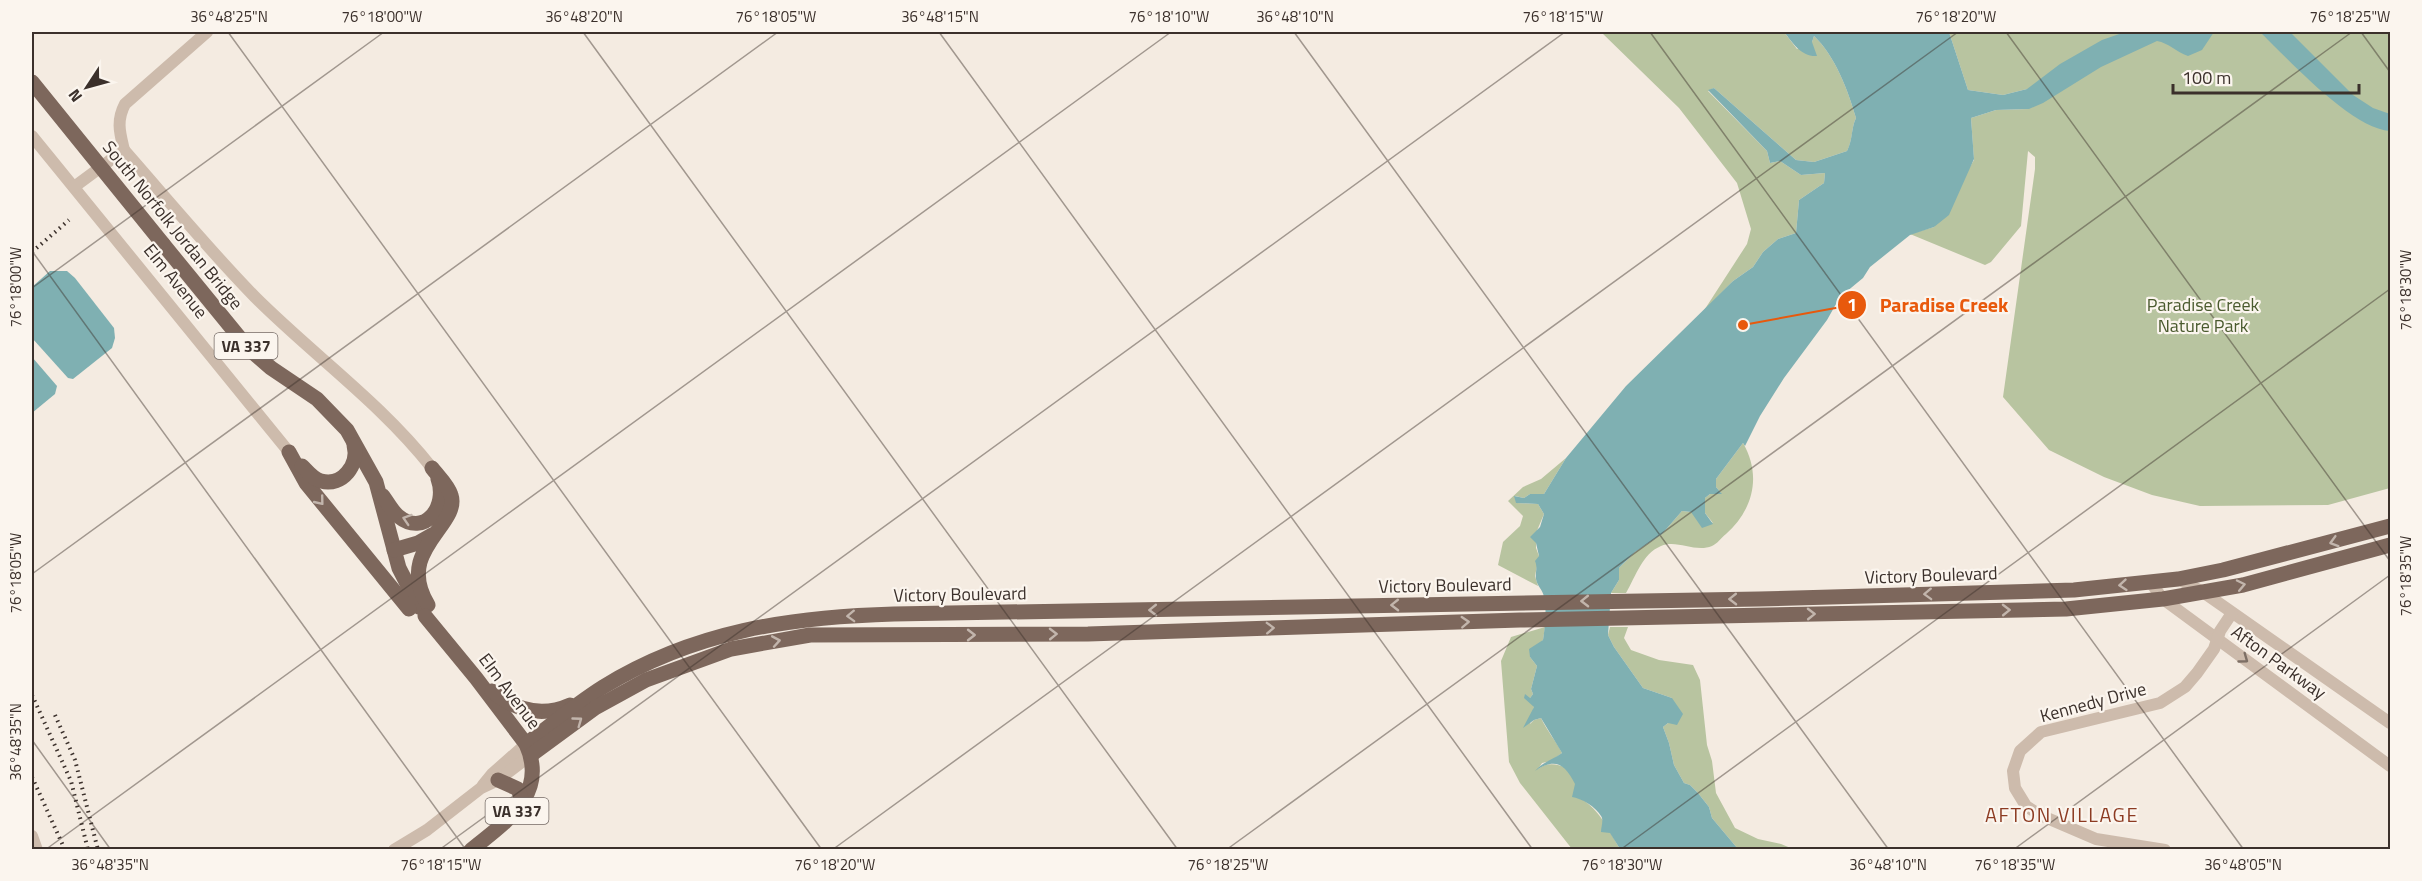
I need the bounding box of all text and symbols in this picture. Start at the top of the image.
text: 36°48'25"N [190,5,268,28]
text: 76°18'00"W [342,5,422,28]
text: 36°48'20"N [545,5,623,28]
text: 76°18'05"W [736,5,816,28]
text: 36°48'15"N [901,5,979,28]
text: 76°18'10"W [1129,5,1209,28]
text: 36°48'10"N [1256,5,1334,28]
text: 76°18'15"W [1523,5,1603,28]
text: 76°18'20"W [1916,5,1996,28]
text: 76°18'25"W [2310,5,2390,28]
north arrow [57,57,117,117]
scale bar [2173,57,2359,95]
text: 100 m [2182,64,2231,91]
text: N [62,84,88,107]
street label: South Norfolk Jordan Bridge [96,135,250,315]
street label: Elm Avenue [137,238,215,324]
text: 76°18'00"W [4,247,27,327]
text: 76°18'30"W [2394,250,2417,330]
callout: Paradise Creek [1837,286,2020,324]
text: Paradise Creek [1880,289,2009,320]
text: 1 [1847,291,1857,318]
park label: Paradise Creek Nature Park [2147,291,2260,339]
road number: VA 337 [214,333,278,359]
one-way arrow [313,494,324,505]
one-way arrow [403,513,413,526]
text: 76°18'05"W [4,533,27,613]
one-way arrow [2329,535,2340,547]
text: 76°18'35"W [2394,536,2417,616]
street label: Victory Boulevard [1864,559,1998,591]
street label: Victory Boulevard [1378,570,1512,600]
one-way arrow [2118,578,2128,591]
street label: Victory Boulevard [893,579,1027,609]
one-way arrow [2236,579,2246,592]
one-way arrow [1924,588,1933,600]
one-way arrow [1729,593,1738,605]
one-way arrow [1581,595,1590,607]
one-way arrow [1390,599,1399,612]
one-way arrow [1149,604,1158,617]
one-way arrow [2001,604,2010,616]
one-way arrow [1806,608,1815,620]
one-way arrow [847,609,856,622]
one-way arrow [1460,616,1469,629]
street label: Afton Parkway [2226,618,2332,706]
one-way arrow [1266,622,1275,635]
one-way arrow [1048,628,1057,640]
one-way arrow [966,629,975,641]
one-way arrow [772,635,781,647]
street label: Elm Avenue [472,647,548,735]
one-way arrow [2237,652,2248,663]
street label: Kennedy Drive [2037,675,2149,729]
text: 36°48'35"N [4,703,27,781]
one-way arrow [571,717,582,728]
road number: VA 337 [486,798,548,824]
district label: AFTON VILLAGE [1985,799,2139,830]
text: 36°48'35"N [71,853,149,876]
text: 76°18'15"W [401,853,481,876]
text: 76°18'20"W [795,853,875,876]
text: 76°18'25"W [1188,853,1268,876]
text: 76°18'30"W [1582,853,1662,876]
text: 36°48'10"N [1849,853,1927,876]
text: 76°18'35"W [1975,853,2055,876]
text: 36°48'05"N [2204,853,2282,876]

